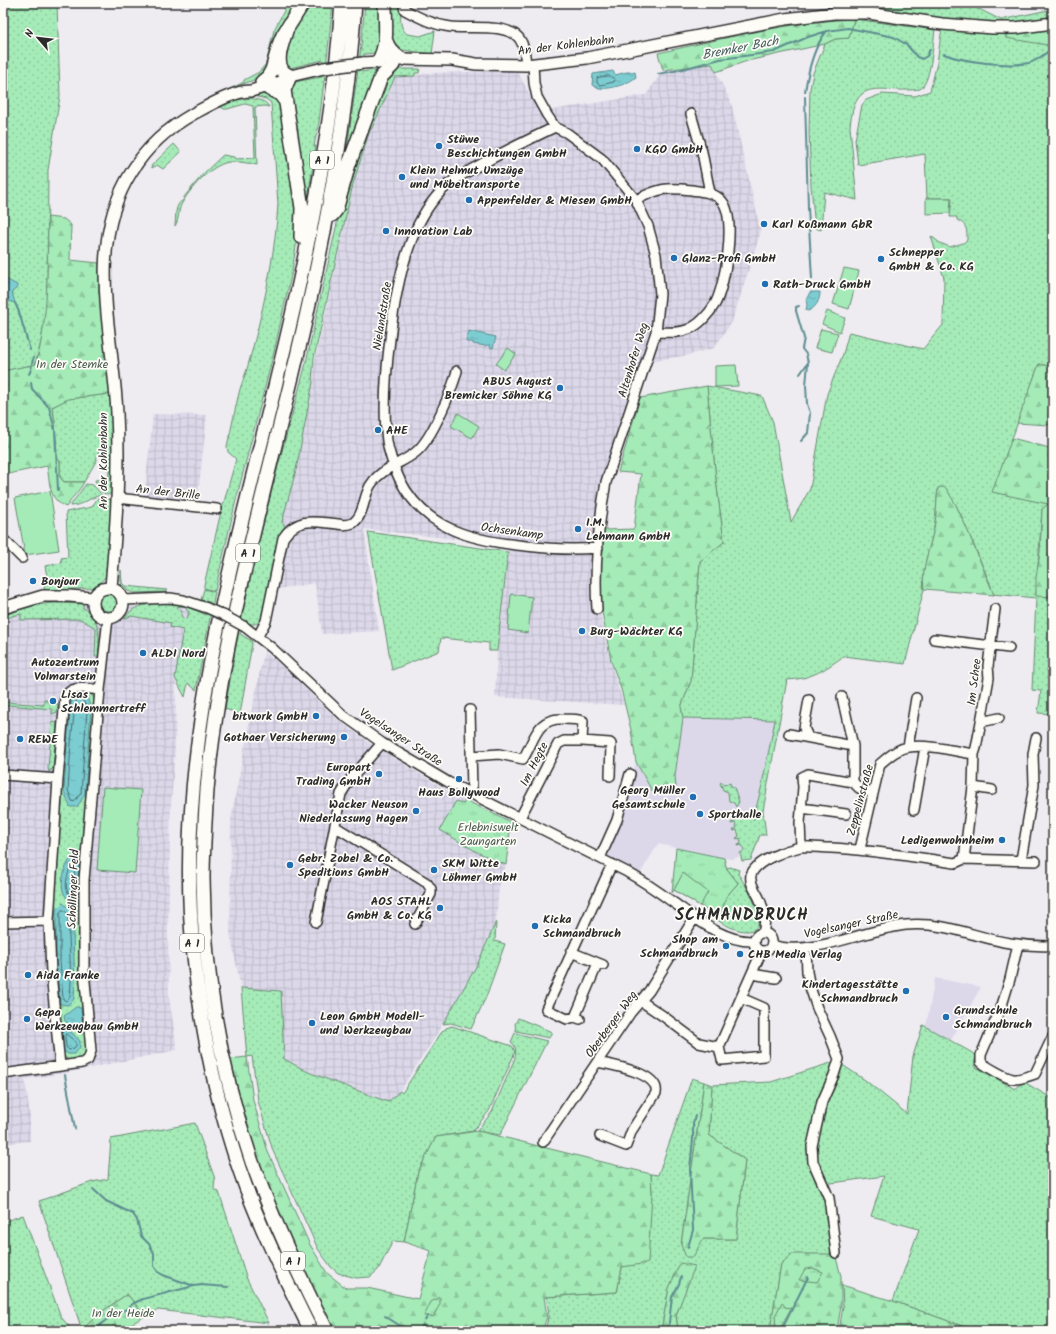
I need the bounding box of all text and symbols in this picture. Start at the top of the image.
north arrow [18,18,58,58]
text: N [20,26,40,41]
street label: An der Kohlenbahn [517,30,615,61]
water label: Bremker Bach [700,31,781,66]
place label: Stüwe Beschichtungen GmbH [447,130,567,163]
place label: KGO GmbH [645,140,703,159]
marker: Stüwe Beschichtungen GmbH [434,141,444,151]
marker: KGO GmbH [632,144,642,154]
road number: A 1 [310,151,334,169]
place label: Klein Helmut Umzüge und Möbeltransporte [410,161,523,194]
marker: Klein Helmut Umzüge und Möbeltransporte [397,172,407,182]
place label: Appenfelder & Miesen GmbH [477,191,632,210]
marker: Appenfelder & Miesen GmbH [464,195,474,205]
place label: Karl Koßmann GbR [772,215,872,234]
marker: Karl Koßmann GbR [759,219,769,229]
place label: Innovation Lab [394,222,473,241]
marker: Innovation Lab [381,226,391,236]
place label: Schnepper GmbH & Co. KG [889,243,974,276]
place label: Glanz-Profi GmbH [682,249,776,268]
marker: Glanz-Profi GmbH [669,253,679,263]
marker: Schnepper GmbH & Co. KG [876,254,886,264]
place label: Rath-Druck GmbH [773,275,871,294]
marker: Rath-Druck GmbH [760,279,770,289]
street label: Nielandstraße [368,280,397,352]
street label: Altenhofer Weg [613,320,654,400]
park label: In der Stemke [36,355,109,374]
place label: ABUS August Bremicker Söhne KG [444,372,553,405]
marker: ABUS August Bremicker Söhne KG [555,383,565,393]
street label: An der Kohlenbahn [94,412,113,510]
place label: AHE [386,421,409,440]
marker: AHE [373,425,383,435]
street label: An der Brille [135,480,202,505]
place label: I.M. Lehmann GmbH [586,513,671,546]
street label: Ochsenkamp [480,518,544,545]
marker: I.M. Lehmann GmbH [573,524,583,534]
road number: A 1 [236,544,260,562]
place label: Bonjour [41,572,80,591]
marker: Bonjour [28,576,38,586]
place label: Burg-Wächter KG [590,622,683,641]
marker: Burg-Wächter KG [577,626,587,636]
marker: Autozentrum Volmarstein [60,643,70,653]
place label: ALDI Nord [151,644,206,663]
marker: ALDI Nord [138,648,148,658]
place label: Autozentrum Volmarstein [31,653,99,686]
street label: Im Schee [962,657,987,707]
place label: Lisas Schlemmertreff [61,685,147,718]
marker: Lisas Schlemmertreff [48,696,58,706]
street label: Vogelsanger Straße [355,703,447,772]
place label: bitwork GmbH [232,707,308,726]
marker: bitwork GmbH [311,711,321,721]
place label: Gothaer Versicherung [224,728,336,747]
place label: REWE [28,730,59,749]
marker: Gothaer Versicherung [339,732,349,742]
marker: REWE [15,734,25,744]
street label: Im Hegte [515,738,554,790]
place label: Europart Trading GmbH [296,758,372,791]
street label: Zeppelinstraße [842,762,879,838]
marker: Europart Trading GmbH [374,769,384,779]
marker: Haus Bollywood [454,774,464,784]
place label: Georg Müller Gesamtschule [612,781,686,814]
place label: Haus Bollywood [418,783,500,802]
marker: Georg Müller Gesamtschule [688,792,698,802]
place label: Wacker Neuson Niederlassung Hagen [299,795,408,828]
place label: Sporthalle [708,805,762,824]
marker: Wacker Neuson Niederlassung Hagen [411,806,421,816]
marker: Sporthalle [695,809,705,819]
park label: Erlebniswelt Zaungarten [457,818,519,851]
place label: Ledigenwohnheim [901,831,994,850]
marker: Ledigenwohnheim [997,835,1007,845]
street label: Schöllinger Feld [63,848,84,929]
place label: Gebr. Zobel & Co. Speditions GmbH [298,849,393,882]
place label: SKM Witte Löhmer GmbH [442,854,517,887]
marker: Gebr. Zobel & Co. Speditions GmbH [285,860,295,870]
marker: SKM Witte Löhmer GmbH [429,865,439,875]
place label: AOS STAHL GmbH & Co. KG [347,892,432,925]
marker: AOS STAHL GmbH & Co. KG [435,903,445,913]
district label: SCHMANDBRUCH [675,903,809,928]
street label: Vogelsanger Straße [802,905,901,944]
place label: Kicka Schmandbruch [543,910,621,943]
marker: Kicka Schmandbruch [530,921,540,931]
place label: Shop am Schmandbruch [640,930,718,963]
road number: A 1 [180,934,204,952]
marker: Shop am Schmandbruch [721,941,731,951]
place label: CHB Media Verlag [748,945,842,964]
marker: CHB Media Verlag [735,949,745,959]
place label: Aida Franke [36,966,99,985]
marker: Aida Franke [23,970,33,980]
place label: Kindertagesstätte Schmandbruch [802,975,898,1008]
street label: Oberberger Weg [580,986,643,1062]
marker: Kindertagesstätte Schmandbruch [901,986,911,996]
place label: Grundschule Schmandbruch [954,1001,1032,1034]
place label: Gepa Werkzeugbau GmbH [35,1003,139,1036]
place label: Leon GmbH Modell- und Werkzeugbau [320,1007,425,1040]
marker: Grundschule Schmandbruch [941,1012,951,1022]
marker: Gepa Werkzeugbau GmbH [22,1014,32,1024]
marker: Leon GmbH Modell- und Werkzeugbau [307,1018,317,1028]
road number: A 1 [281,1252,305,1270]
park label: In der Heide [92,1304,155,1323]

